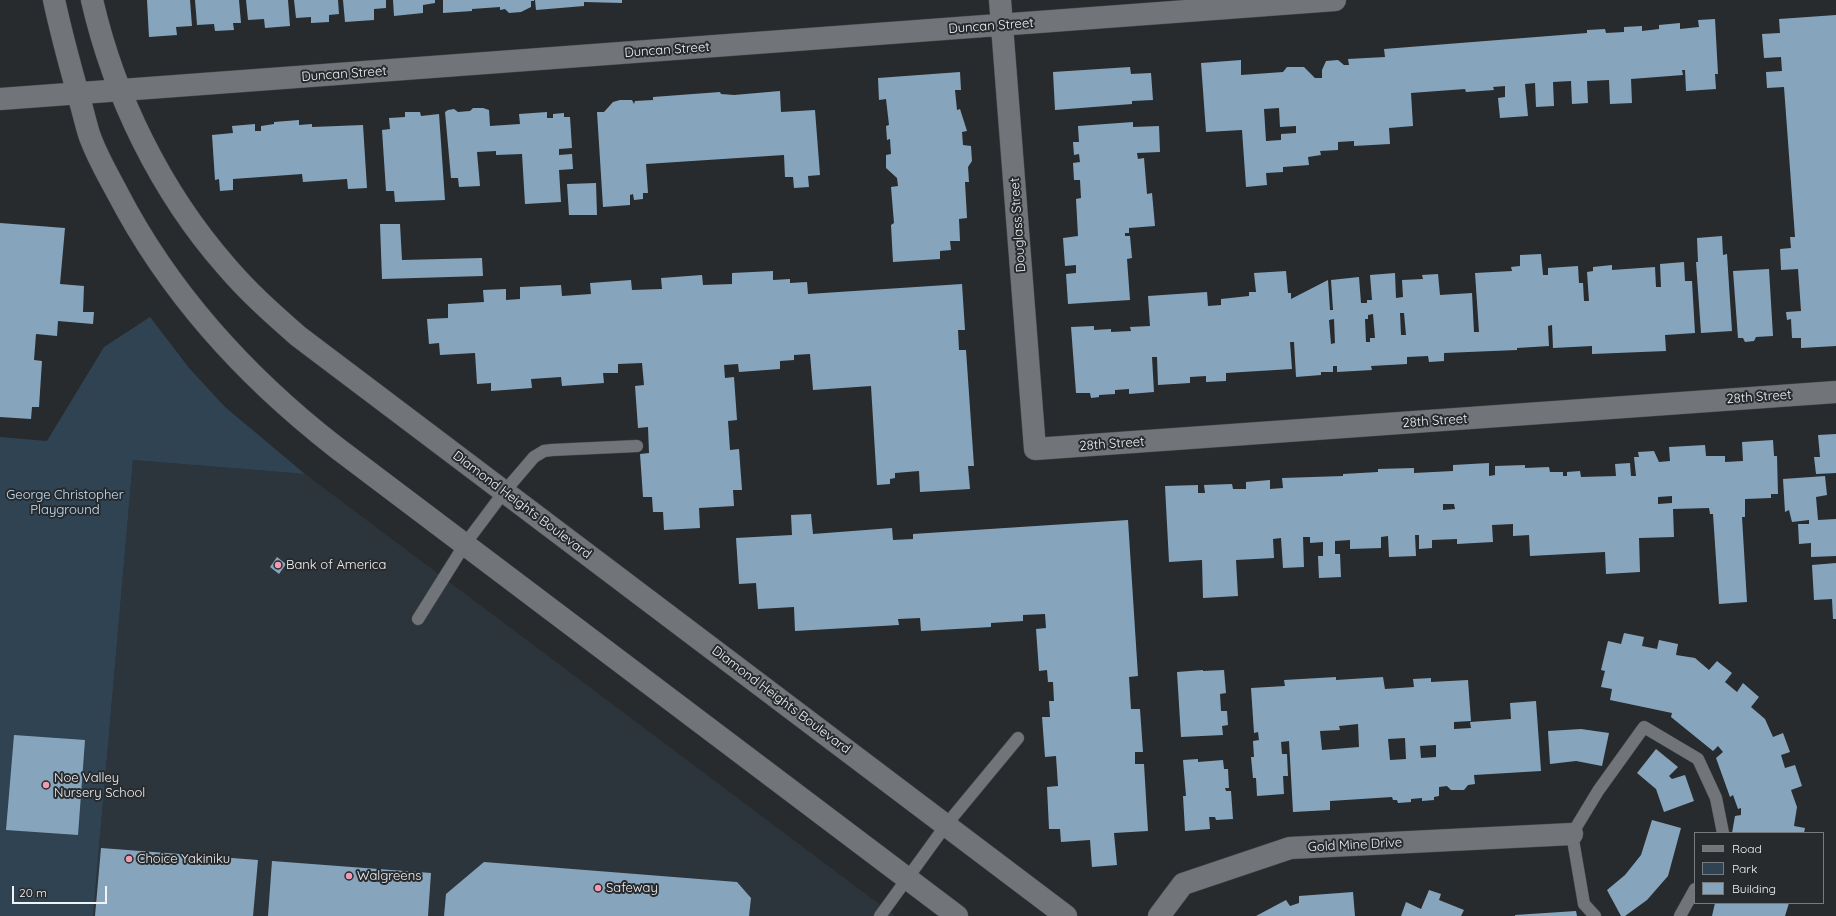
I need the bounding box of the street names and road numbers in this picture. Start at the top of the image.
street label: Duncan Street [948,15,1034,37]
street label: Duncan Street [624,39,710,61]
street label: Duncan Street [301,63,387,85]
street label: Douglass Street [1007,177,1029,273]
street label: 28th Street [1726,387,1792,407]
street label: 28th Street [1402,411,1468,431]
street label: 28th Street [1079,434,1145,454]
street label: Diamond Heights Boulevard [450,448,594,562]
street label: Diamond Heights Boulevard [709,643,853,757]
street label: Gold Mine Drive [1307,835,1403,855]

